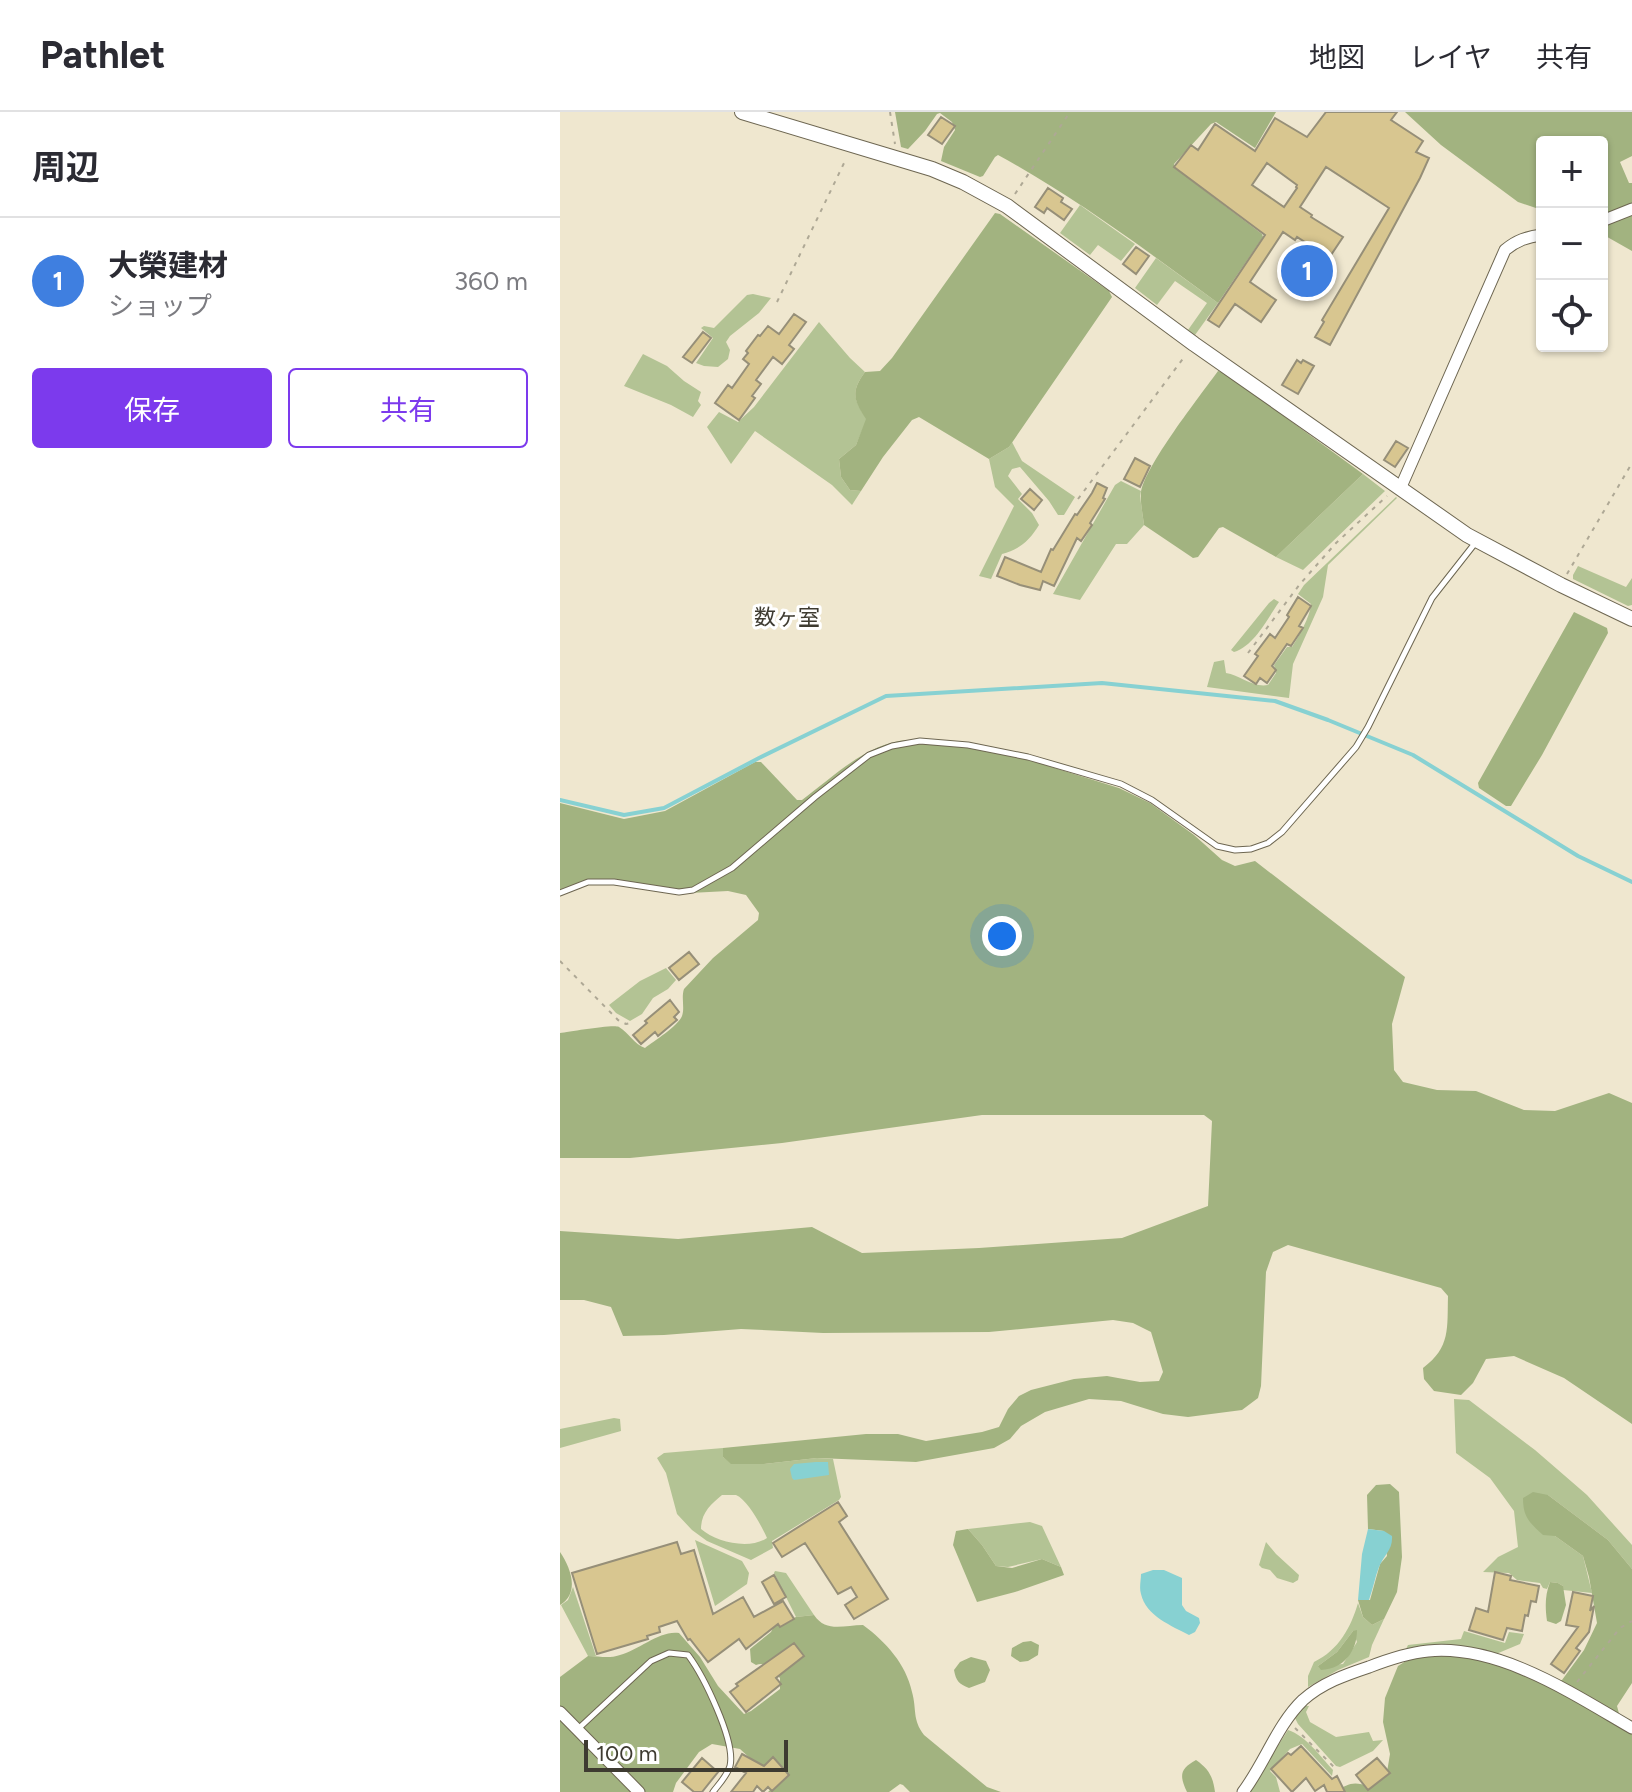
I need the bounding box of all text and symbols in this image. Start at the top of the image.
text: Pathlet [40,32,165,78]
text: 地図 [1309,40,1365,74]
text: レイヤ [1409,40,1492,74]
text: 共有 [1536,40,1592,74]
map controls [1536,136,1608,352]
button: + [1536,136,1608,208]
text: 周辺 [32,147,100,188]
button: − [1536,208,1608,280]
pin: 1 [1281,241,1333,301]
text: 大榮建材 [108,247,228,284]
text: 1 [53,265,63,297]
text: 360 m [454,265,528,297]
button: locate [1536,280,1608,352]
text: ショップ [108,290,212,322]
button: 保存 [32,368,272,448]
button: 共有 [288,368,528,448]
district label: 数ヶ室 [754,604,820,631]
your location [982,916,1022,956]
scale bar [584,1736,788,1772]
text: 100 m [596,1740,657,1767]

